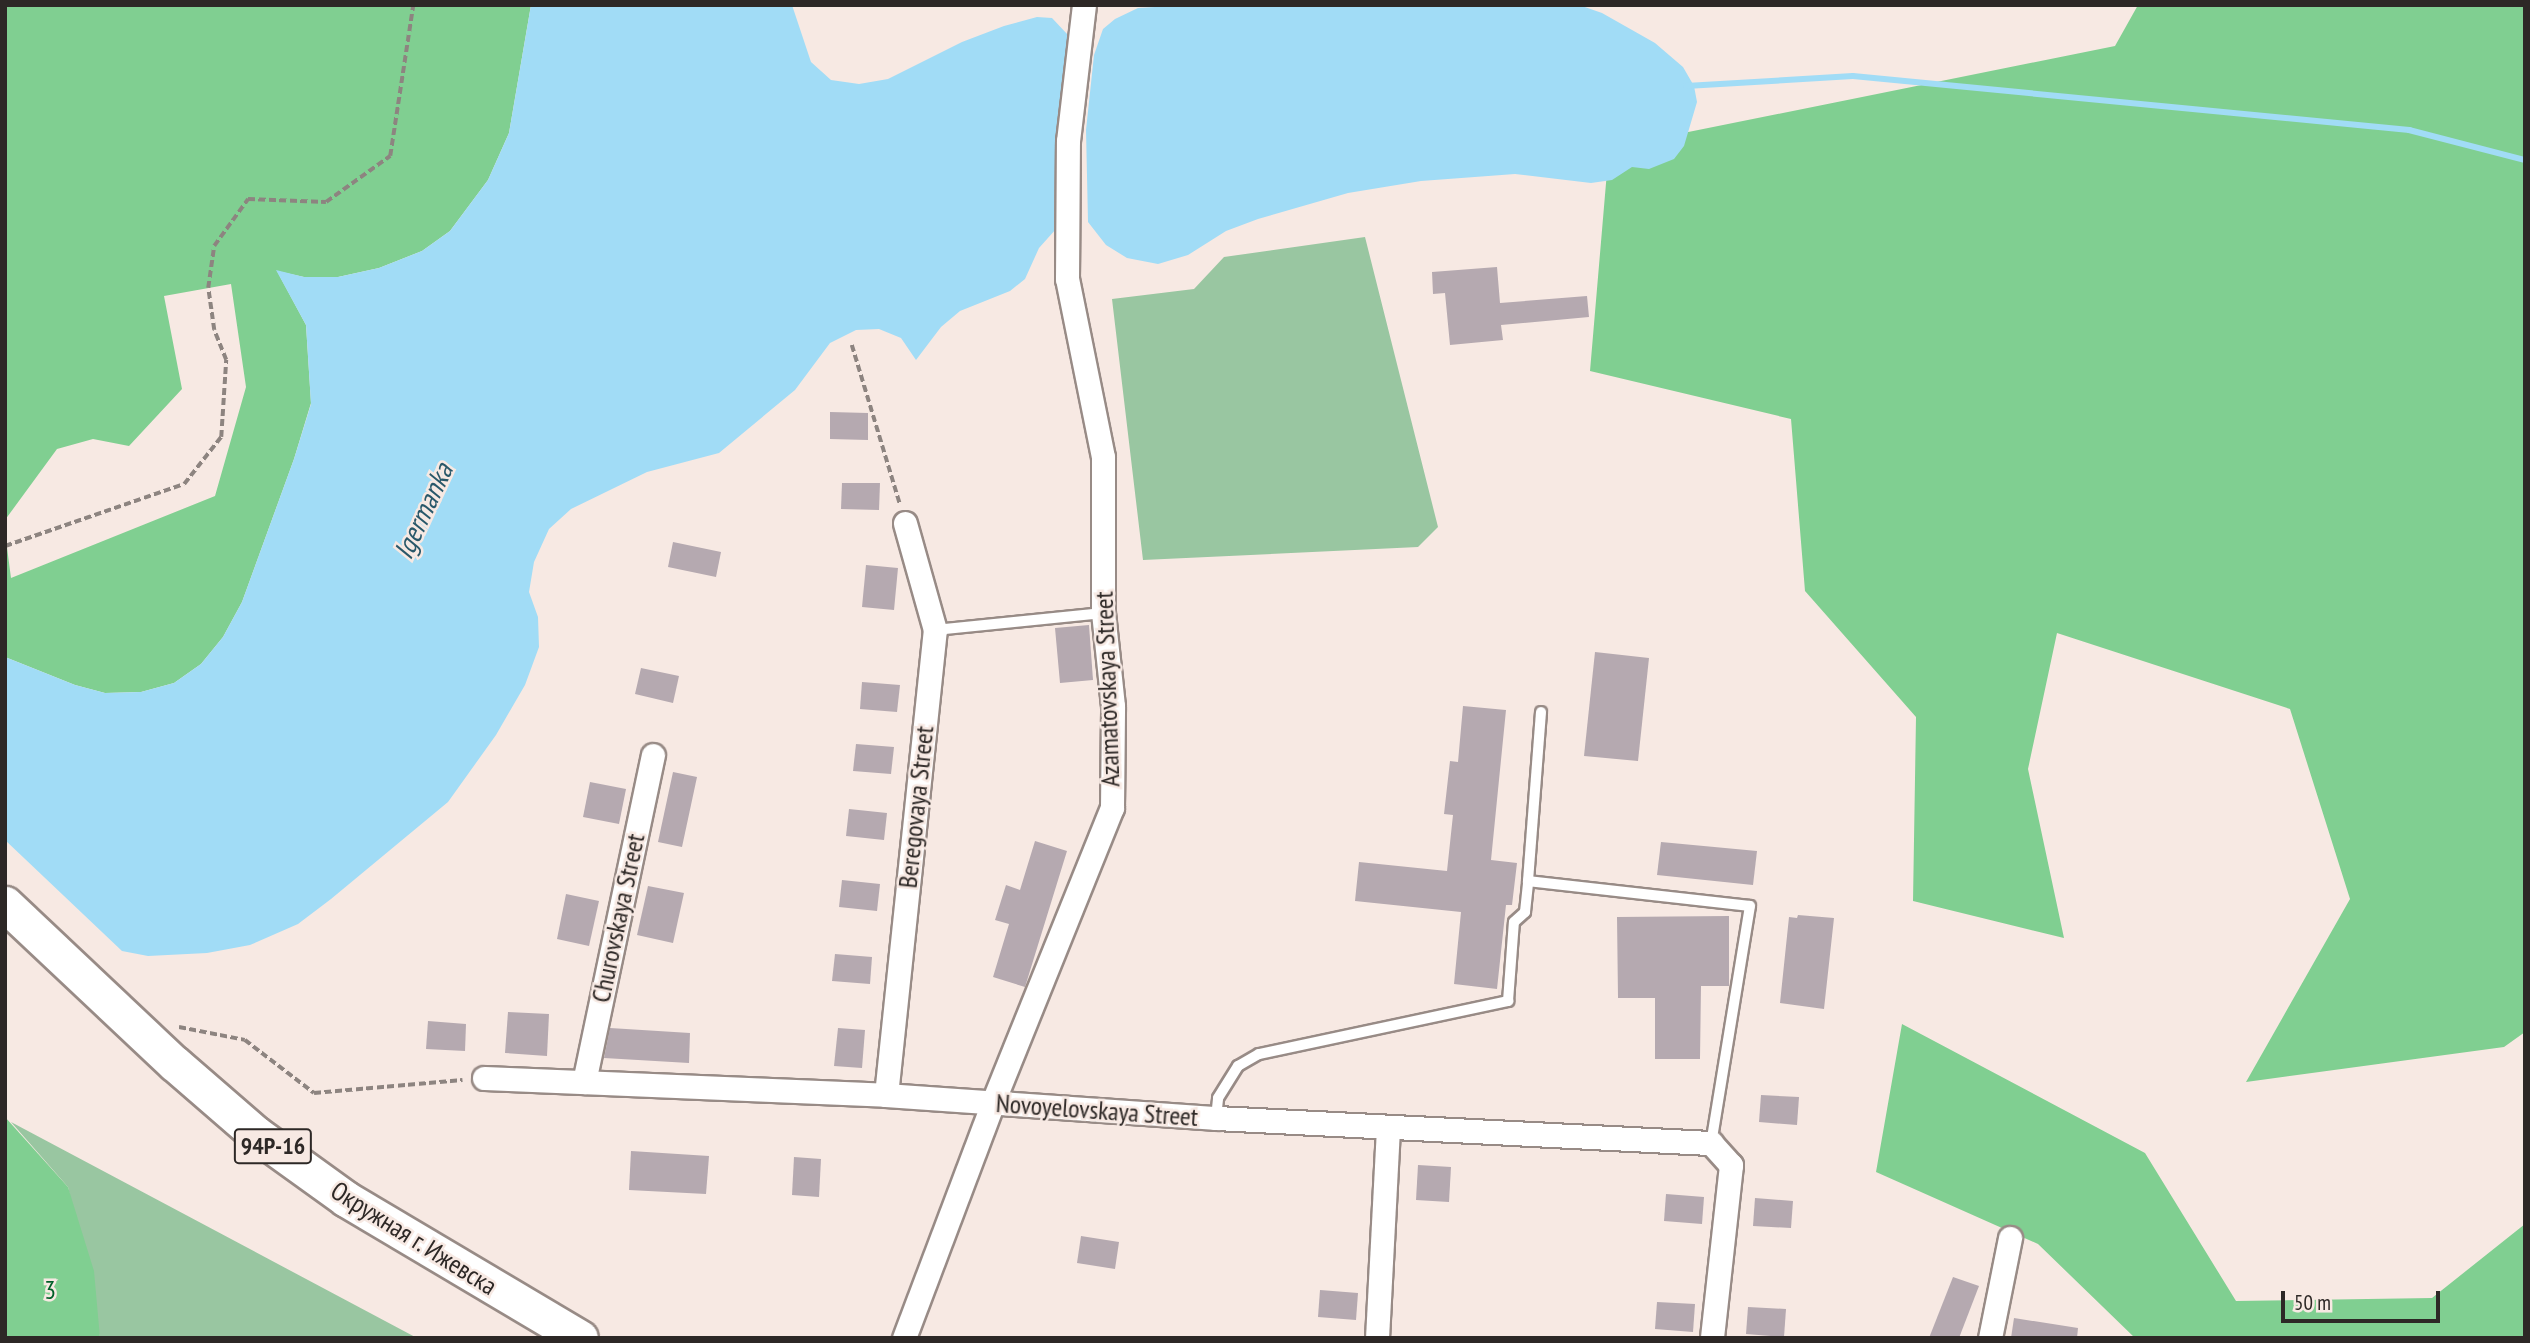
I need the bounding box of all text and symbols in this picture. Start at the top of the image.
water label: Igermanka [386,458,460,564]
street label: Azamatovskaya Street [1088,591,1126,787]
street label: Beregovaya Street [892,724,940,890]
street label: Churovskaya Street [585,831,651,1005]
street label: Novoyelovskaya Street [995,1087,1199,1133]
road number: 94Р-16 [233,1126,313,1166]
street label: Окружная г. Ижевска [325,1174,503,1302]
park label: 3 [44,1274,56,1306]
scale bar [2285,1276,2444,1320]
text: 50 m [2294,1289,2331,1316]

